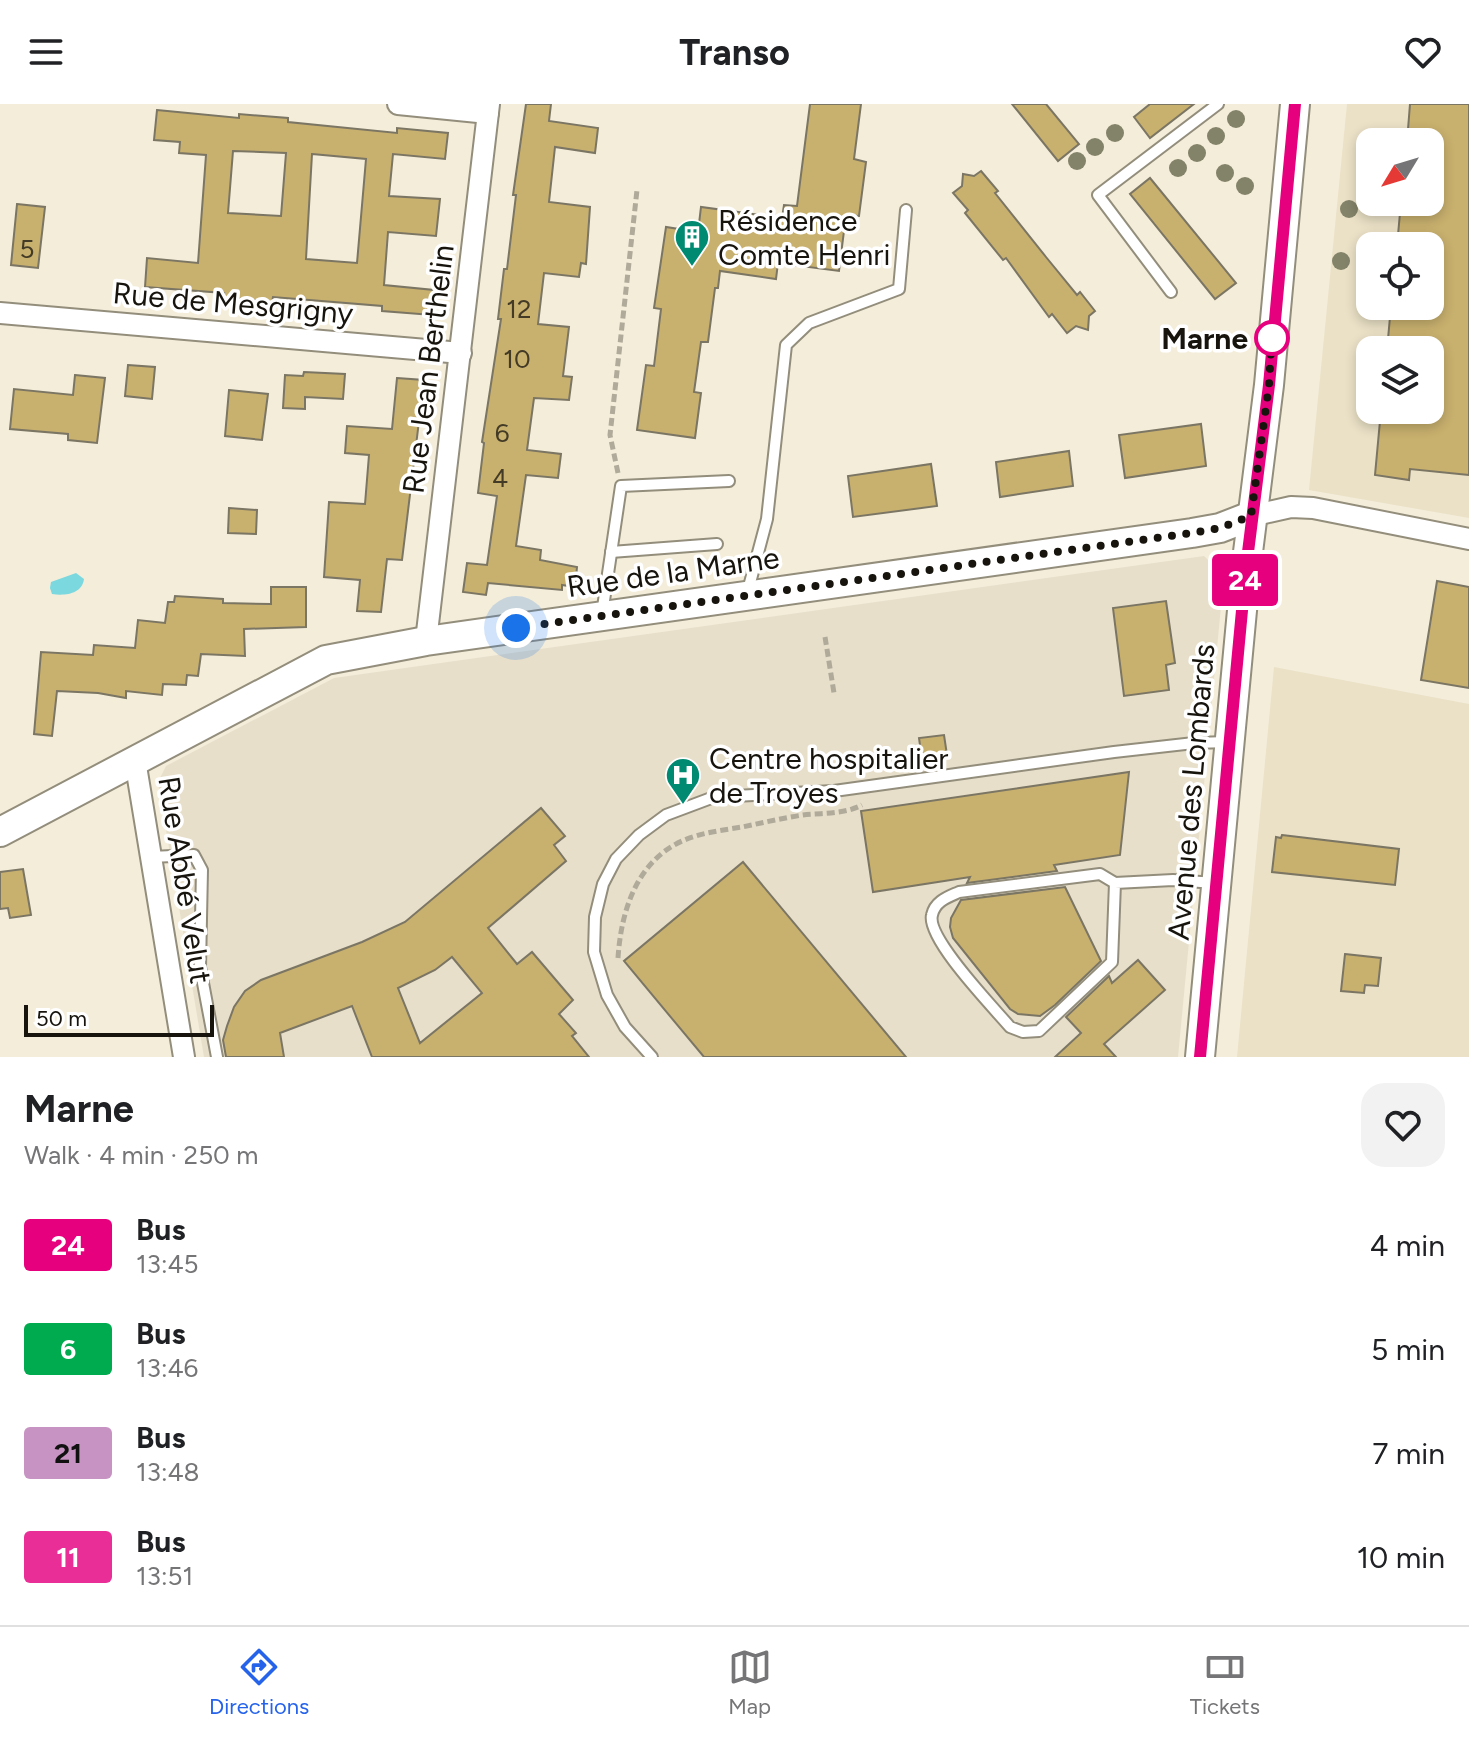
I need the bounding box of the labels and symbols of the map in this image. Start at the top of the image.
north arrow [1356,128,1444,216]
place label: Résidence Comte Henri [718,202,890,273]
building icon: Résidence Comte Henri [673,218,711,268]
house number: 5 [20,233,34,265]
street label: Rue Jean Berthelin [394,243,462,495]
street label: Rue de Mesgrigny [111,274,355,332]
house number: 12 [506,293,532,325]
place label: Marne [1161,320,1248,357]
marker: Marne [1255,321,1289,355]
house number: 10 [503,343,531,375]
house number: 6 [495,417,509,449]
house number: 4 [492,462,508,494]
street label: Rue de la Marne [564,539,782,605]
line badge: 24 [1209,554,1281,606]
your location [496,608,536,648]
street label: Avenue des Lombards [1160,642,1222,942]
place label: Centre hospitalier de Troyes [709,740,948,811]
hospital icon: Centre hospitalier de Troyes [664,756,702,806]
street label: Rue Abbé Velut [150,774,220,986]
scale bar [24,1001,214,1037]

